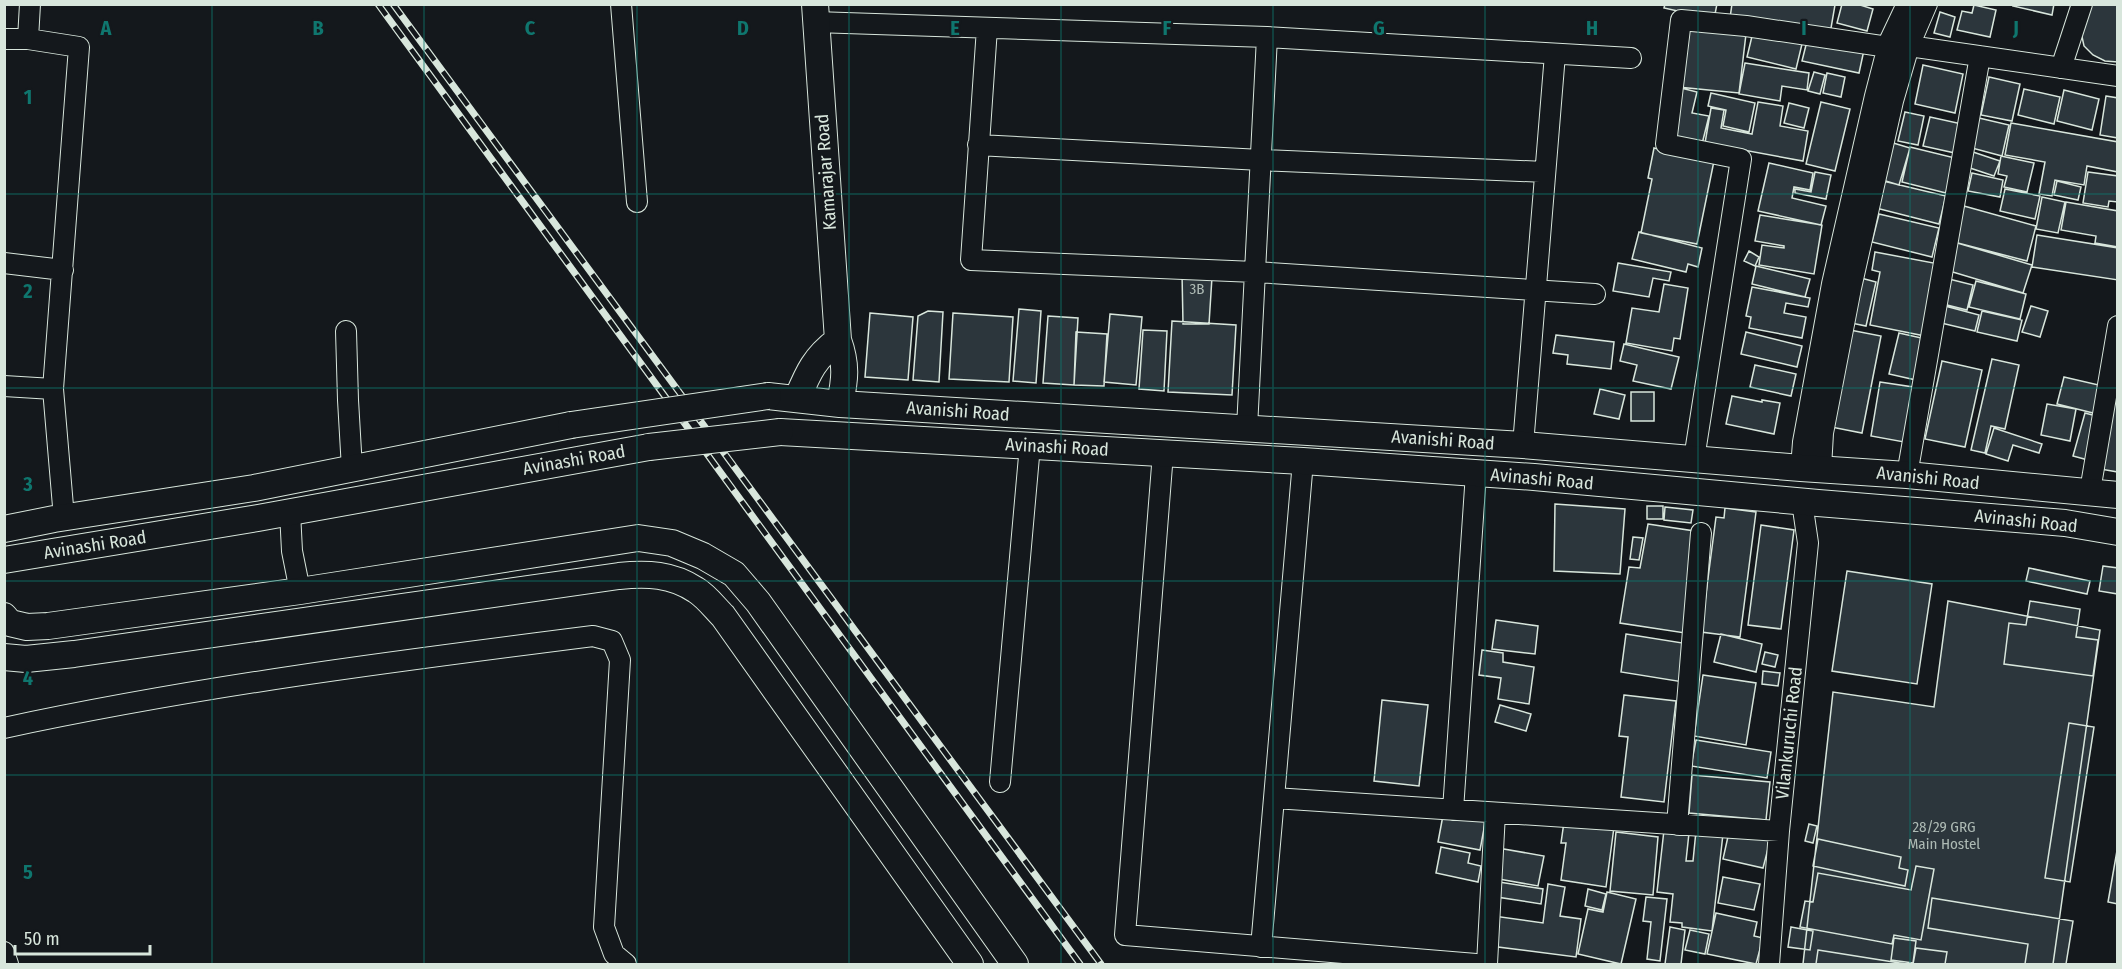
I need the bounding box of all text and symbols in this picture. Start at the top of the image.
text: A [100,16,113,40]
text: B [312,16,324,40]
text: C [525,16,536,40]
text: D [737,16,749,40]
text: E [950,16,960,40]
text: F [1163,16,1172,40]
text: G [1373,16,1385,40]
text: H [1586,16,1598,40]
text: I [1801,16,1807,40]
text: J [2012,16,2019,40]
text: 1 [24,85,32,109]
street label: Kamarajar Road [811,113,841,231]
text: 2 [22,279,33,303]
house number: 3B [1190,280,1204,298]
street label: Avanishi Road [906,396,1010,426]
street label: Avanishi Road [1391,425,1495,455]
street label: Avinashi Road [1005,433,1109,461]
street label: Avinashi Road [521,440,627,480]
street label: Avanishi Road [1875,462,1981,494]
street label: Avinashi Road [1490,464,1594,494]
text: 3 [22,472,33,496]
street label: Avinashi Road [1973,505,2079,537]
street label: Avinashi Road [42,526,148,564]
text: 4 [23,666,33,690]
street label: Vilankuruchi Road [1771,666,1807,800]
house number: 28/29 GRG Main Hostel [1908,818,1980,853]
text: 5 [23,860,33,884]
scale bar [15,918,150,956]
text: 50 m [24,928,60,950]

